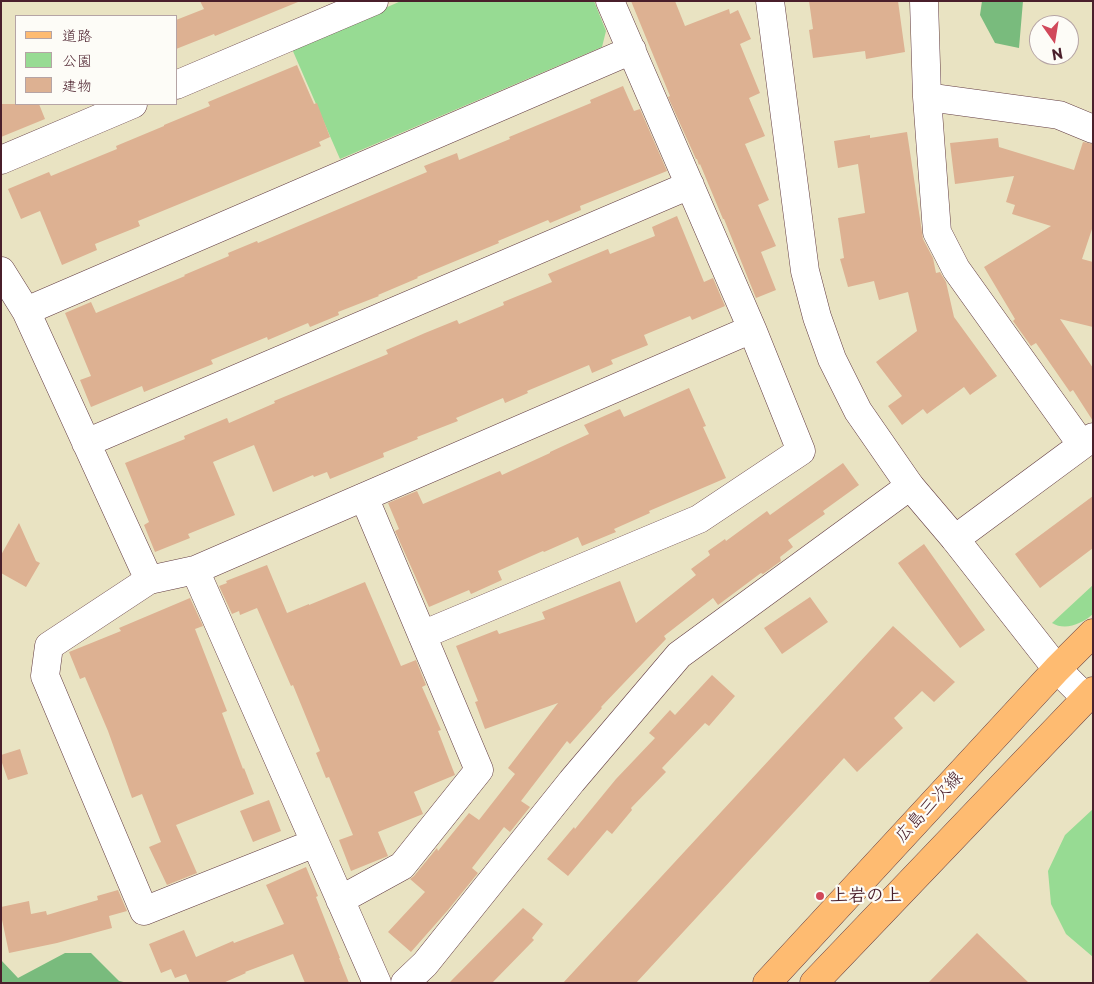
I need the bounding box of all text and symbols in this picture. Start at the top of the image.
legend [15,15,178,105]
north arrow [1029,15,1079,65]
text: 道路 [62,23,92,46]
text: N [1049,43,1065,66]
text: 公園 [62,48,92,71]
text: 建物 [62,73,92,96]
street label: 広島三次線 [890,767,968,847]
place label: 上岩の上 [830,885,902,907]
marker: 上岩の上 [814,890,826,902]

